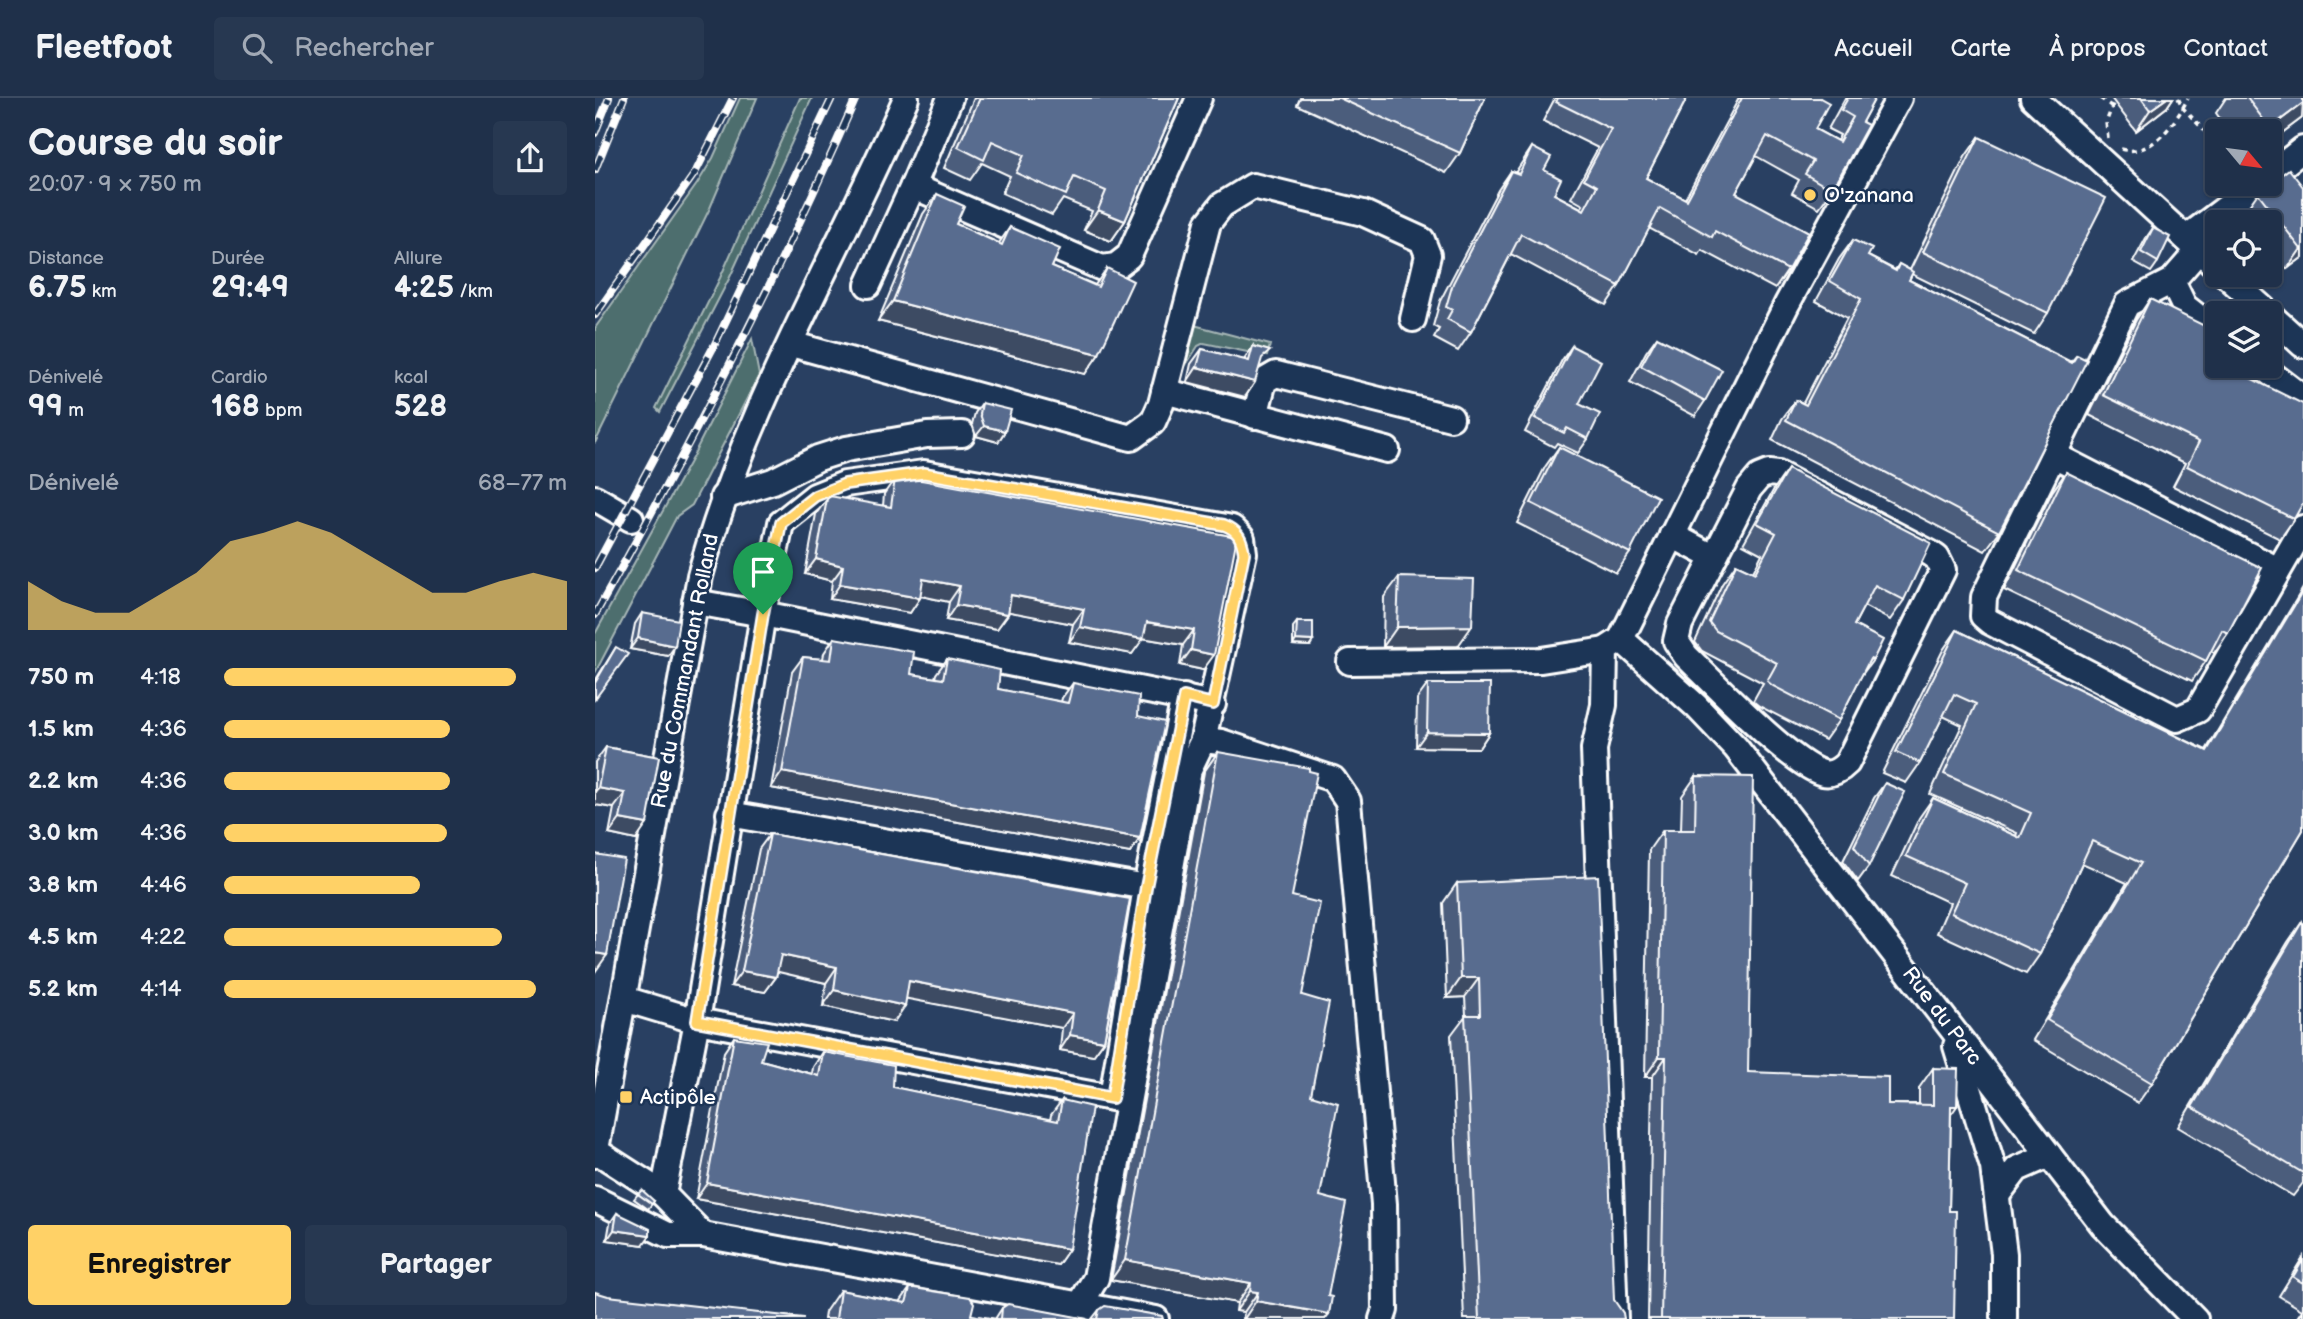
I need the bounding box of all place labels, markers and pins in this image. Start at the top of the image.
place label: O'zanana [1824,183,1914,208]
marker: O'zanana [1802,187,1818,203]
pin [733,542,793,614]
place label: Actipôle [640,1085,716,1110]
marker: Actipôle [618,1089,634,1105]

